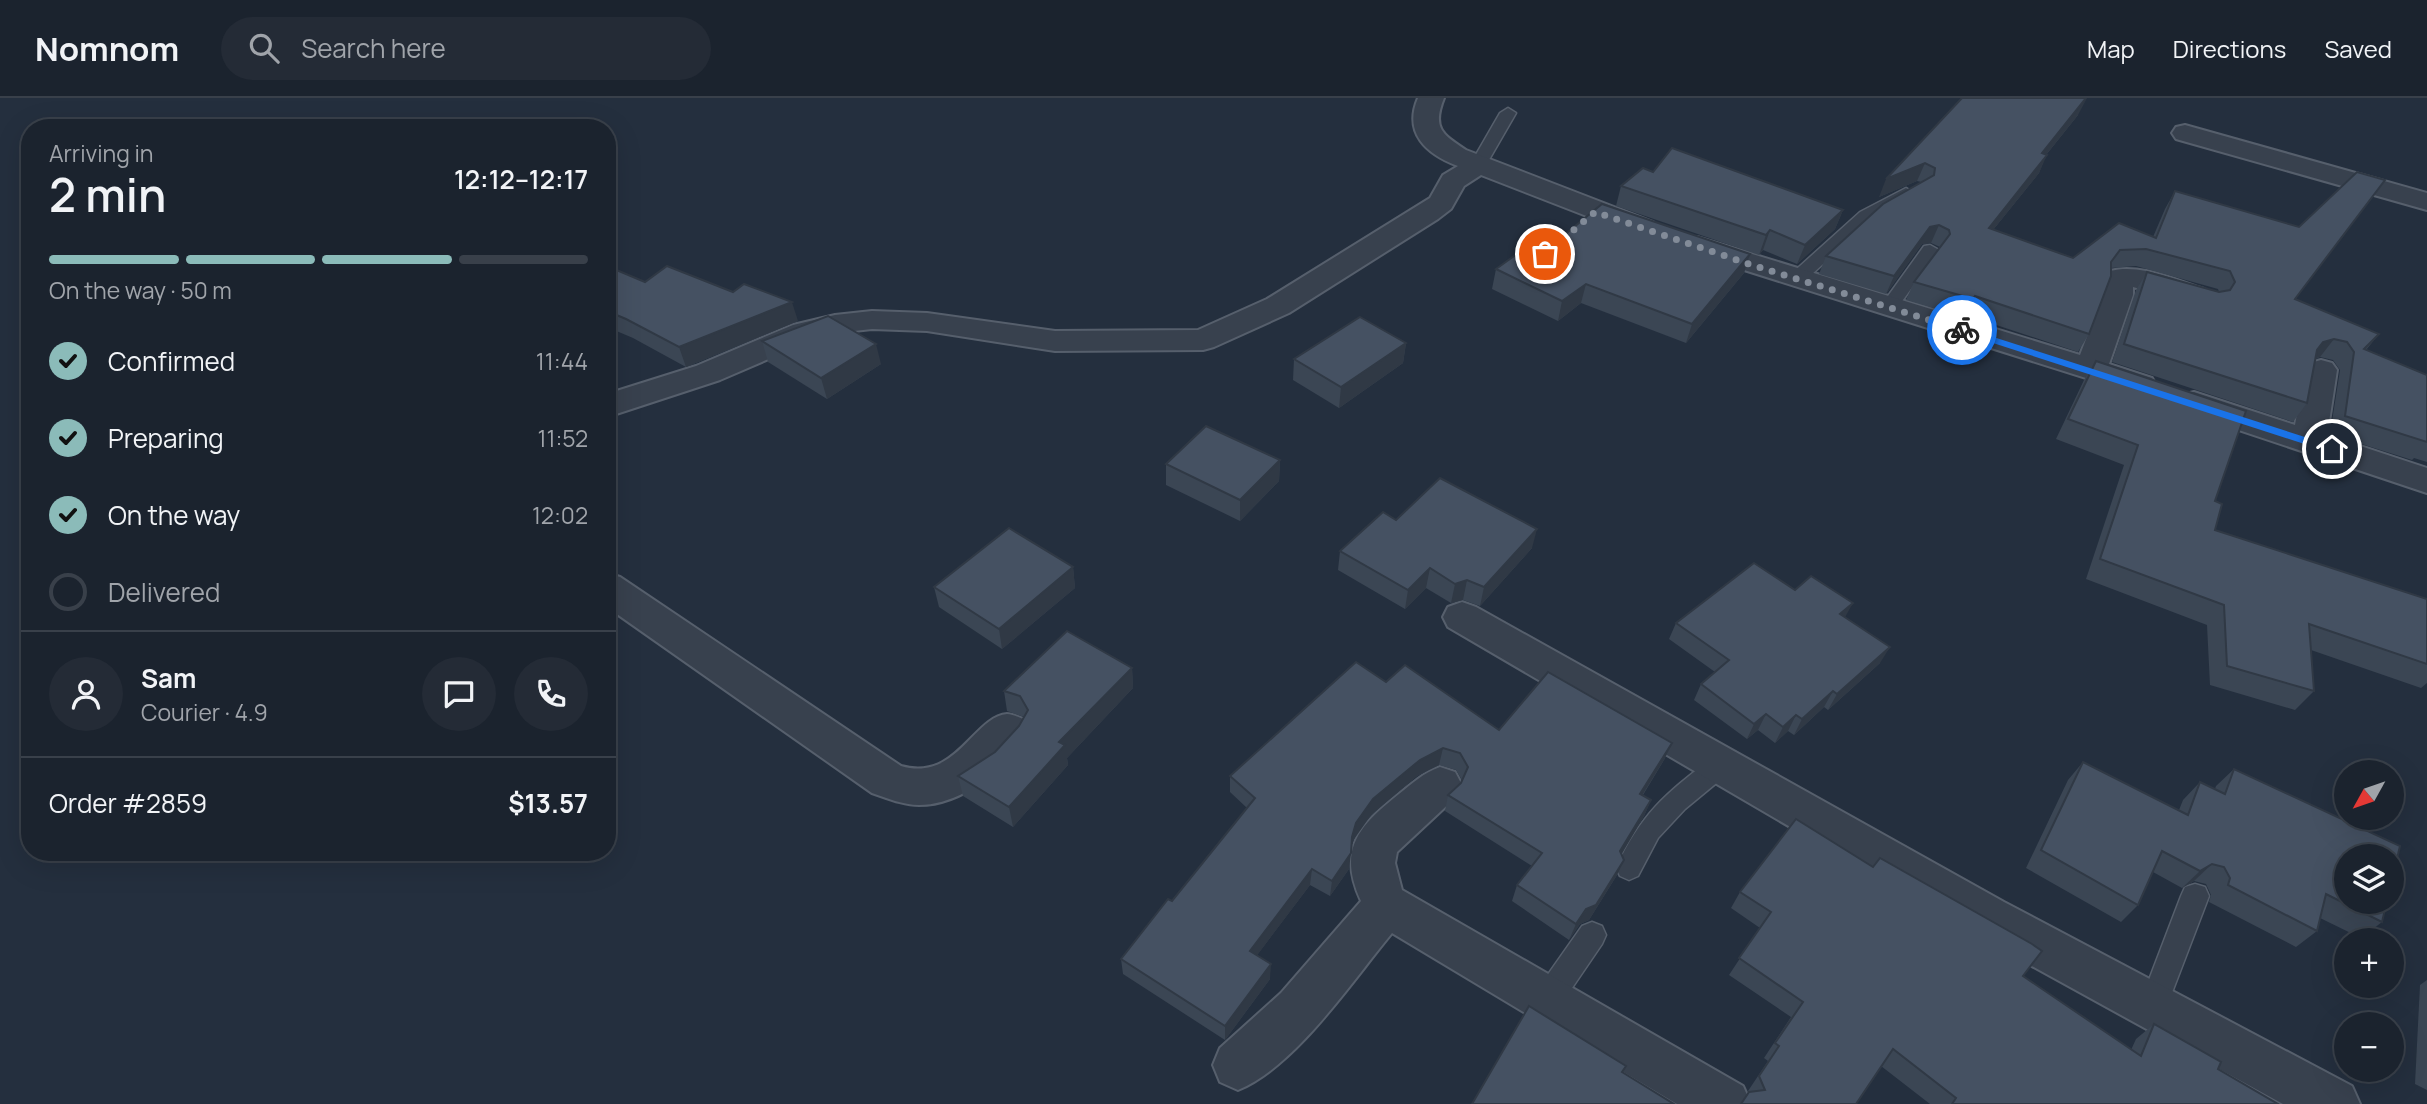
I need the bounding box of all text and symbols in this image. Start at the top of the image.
search box [221,17,711,80]
text: Nomnom [35,26,179,71]
icon: search [245,29,283,67]
text: Search here [301,30,446,66]
text: Map [2087,32,2135,65]
text: Directions [2173,32,2286,65]
text: Saved [2324,32,2392,65]
text: Arriving in [49,137,154,169]
text: 12:12–12:17 [454,161,588,197]
text: 2 min [49,163,166,226]
pin [1515,224,1575,284]
icon: bag [1526,235,1564,273]
text: On the way · 50 m [49,274,232,306]
courier [1927,295,1997,365]
icon: bike [1943,311,1981,349]
icon: check [49,342,87,380]
text: Confirmed [108,343,235,379]
text: 11:44 [536,345,588,377]
icon: check [49,419,87,457]
pin [2302,419,2362,479]
text: Preparing [108,420,224,456]
text: 11:52 [537,422,588,454]
icon: home [2313,430,2351,468]
icon: check [49,496,87,534]
text: On the way [108,497,240,533]
text: 12:02 [532,499,588,531]
text: Delivered [108,574,220,610]
button: person [49,657,123,731]
button: chat [422,657,496,731]
button: phone [514,657,588,731]
text: Sam [141,660,196,696]
text: Courier · 4.9 [141,696,268,728]
north arrow [2334,760,2404,830]
map controls [2334,760,2404,1082]
text: Order #2859 [49,785,207,821]
text: $13.57 [508,785,588,821]
button: layers [2334,844,2404,914]
button: + [2334,928,2404,998]
button: − [2334,1012,2404,1082]

